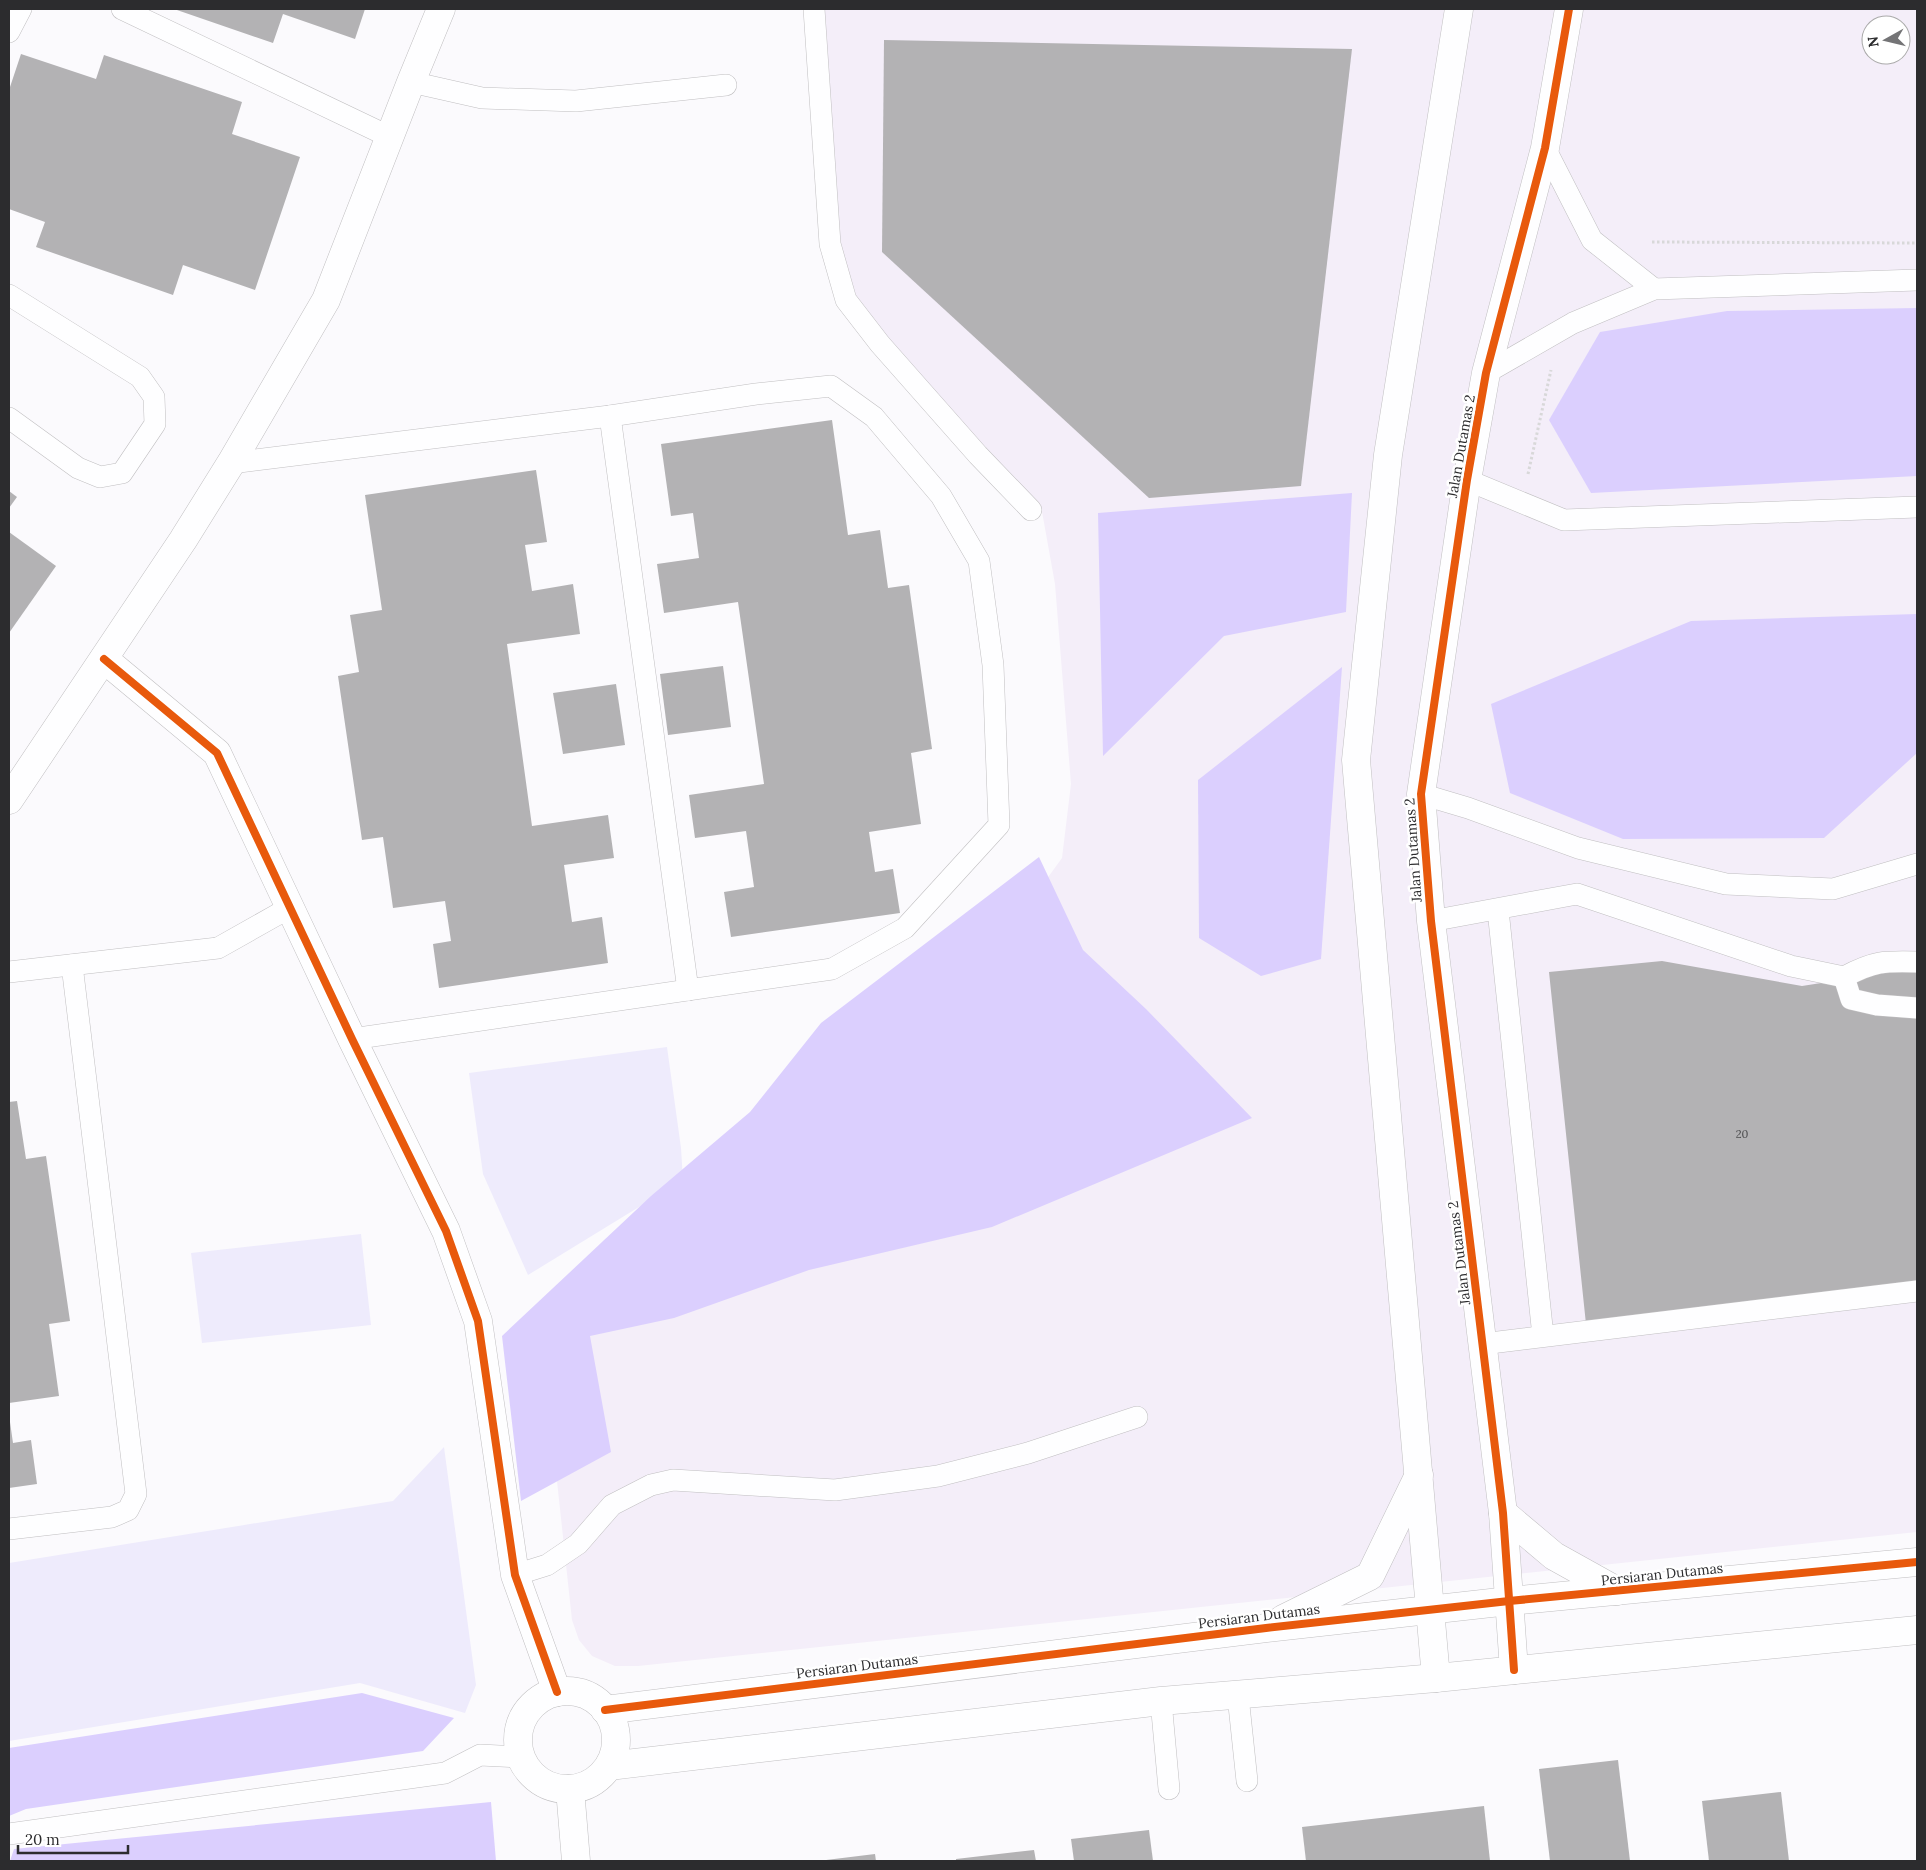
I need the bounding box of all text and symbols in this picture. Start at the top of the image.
north arrow [1861,15,1911,65]
text: N [1863,35,1883,48]
street label: Jalan Dutamas 2 [1443,393,1479,500]
street label: Jalan Dutamas 2 [1400,797,1426,904]
house number: 20 [1736,1127,1749,1141]
street label: Jalan Dutamas 2 [1444,1200,1474,1307]
street label: Persiaran Dutamas [1600,1559,1724,1589]
street label: Persiaran Dutamas [1197,1600,1321,1632]
street label: Persiaran Dutamas [795,1650,919,1682]
scale bar [18,1822,128,1854]
text: 20 m [25,1830,60,1849]

